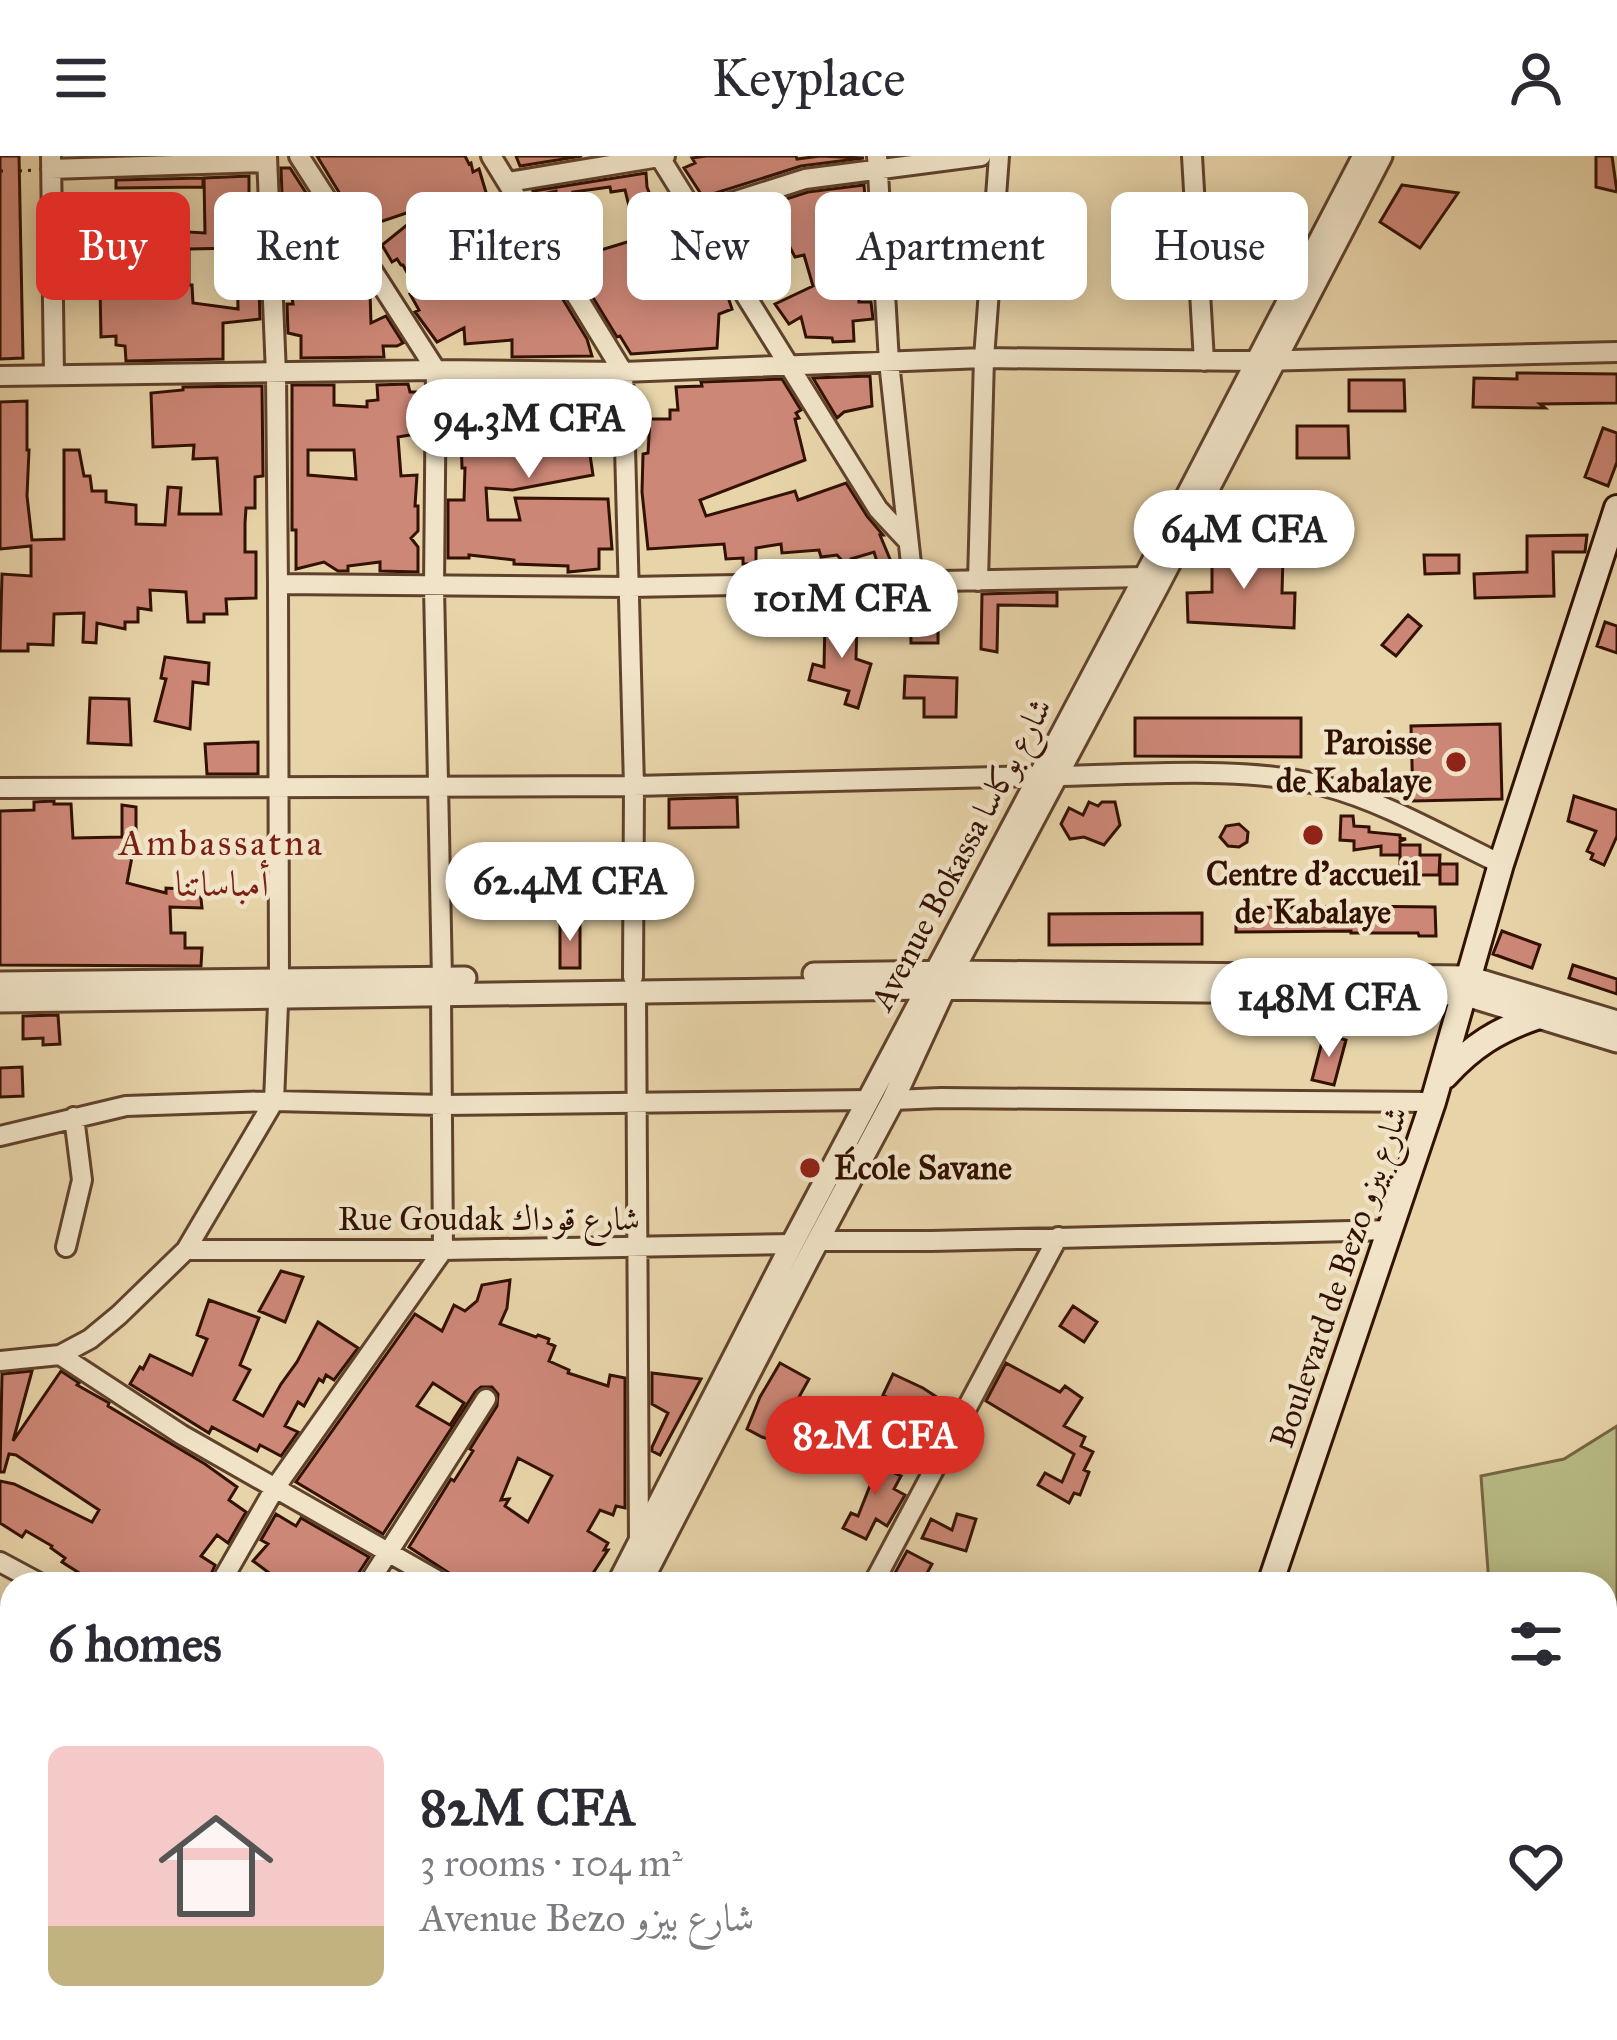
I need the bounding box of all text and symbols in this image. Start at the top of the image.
icon: menu [48,45,114,111]
text: Keyplace [711,45,906,111]
icon: person [1503,45,1569,111]
chip: Buy [36,192,190,300]
chip: Rent [214,192,382,300]
chip: Filters [406,192,603,300]
chip: New [627,192,791,300]
chip: Apartment [815,192,1087,300]
chip: House [1111,192,1308,300]
pin: 94.3M CFA [392,379,666,481]
text: 94.3M CFA [433,394,625,442]
pin: 64M CFA [1133,490,1355,592]
text: 64M CFA [1161,505,1327,553]
pin: 101M CFA [718,559,966,661]
text: 101M CFA [753,574,931,622]
street label: Avenue Bokassa شارع بوكاسا [861,691,1067,1023]
place label: Paroisse de Kabalaye [1276,723,1432,801]
marker: Paroisse de Kabalaye [1443,749,1469,775]
district label: Ambassatna أمباساتنا [117,821,325,906]
marker: Centre d'accueil de Kabalaye [1300,822,1326,848]
pin: 62.4M CFA [433,842,707,944]
place label: Centre d'accueil de Kabalaye [1206,854,1421,932]
text: 62.4M CFA [472,857,668,905]
pin: 148M CFA [1205,958,1453,1060]
text: 148M CFA [1238,973,1420,1021]
street label: Boulevard de Bezo شارع بيزو [1262,1101,1424,1456]
place label: École Savane [834,1146,1012,1188]
marker: École Savane [797,1155,823,1181]
street label: Rue Goudak شارع قوداك [338,1199,640,1247]
pin: 82M CFA [764,1396,986,1498]
text: 82M CFA [793,1411,958,1459]
icon: filters [1503,1611,1569,1677]
text: 6 homes [48,1613,222,1675]
text: 82M CFA [420,1777,636,1839]
icon: home [144,1794,288,1938]
icon: heart [1503,1833,1569,1899]
text: 3 rooms · 104 m² [420,1839,683,1887]
text: Avenue Bezo شارع بيزو [420,1894,754,1942]

